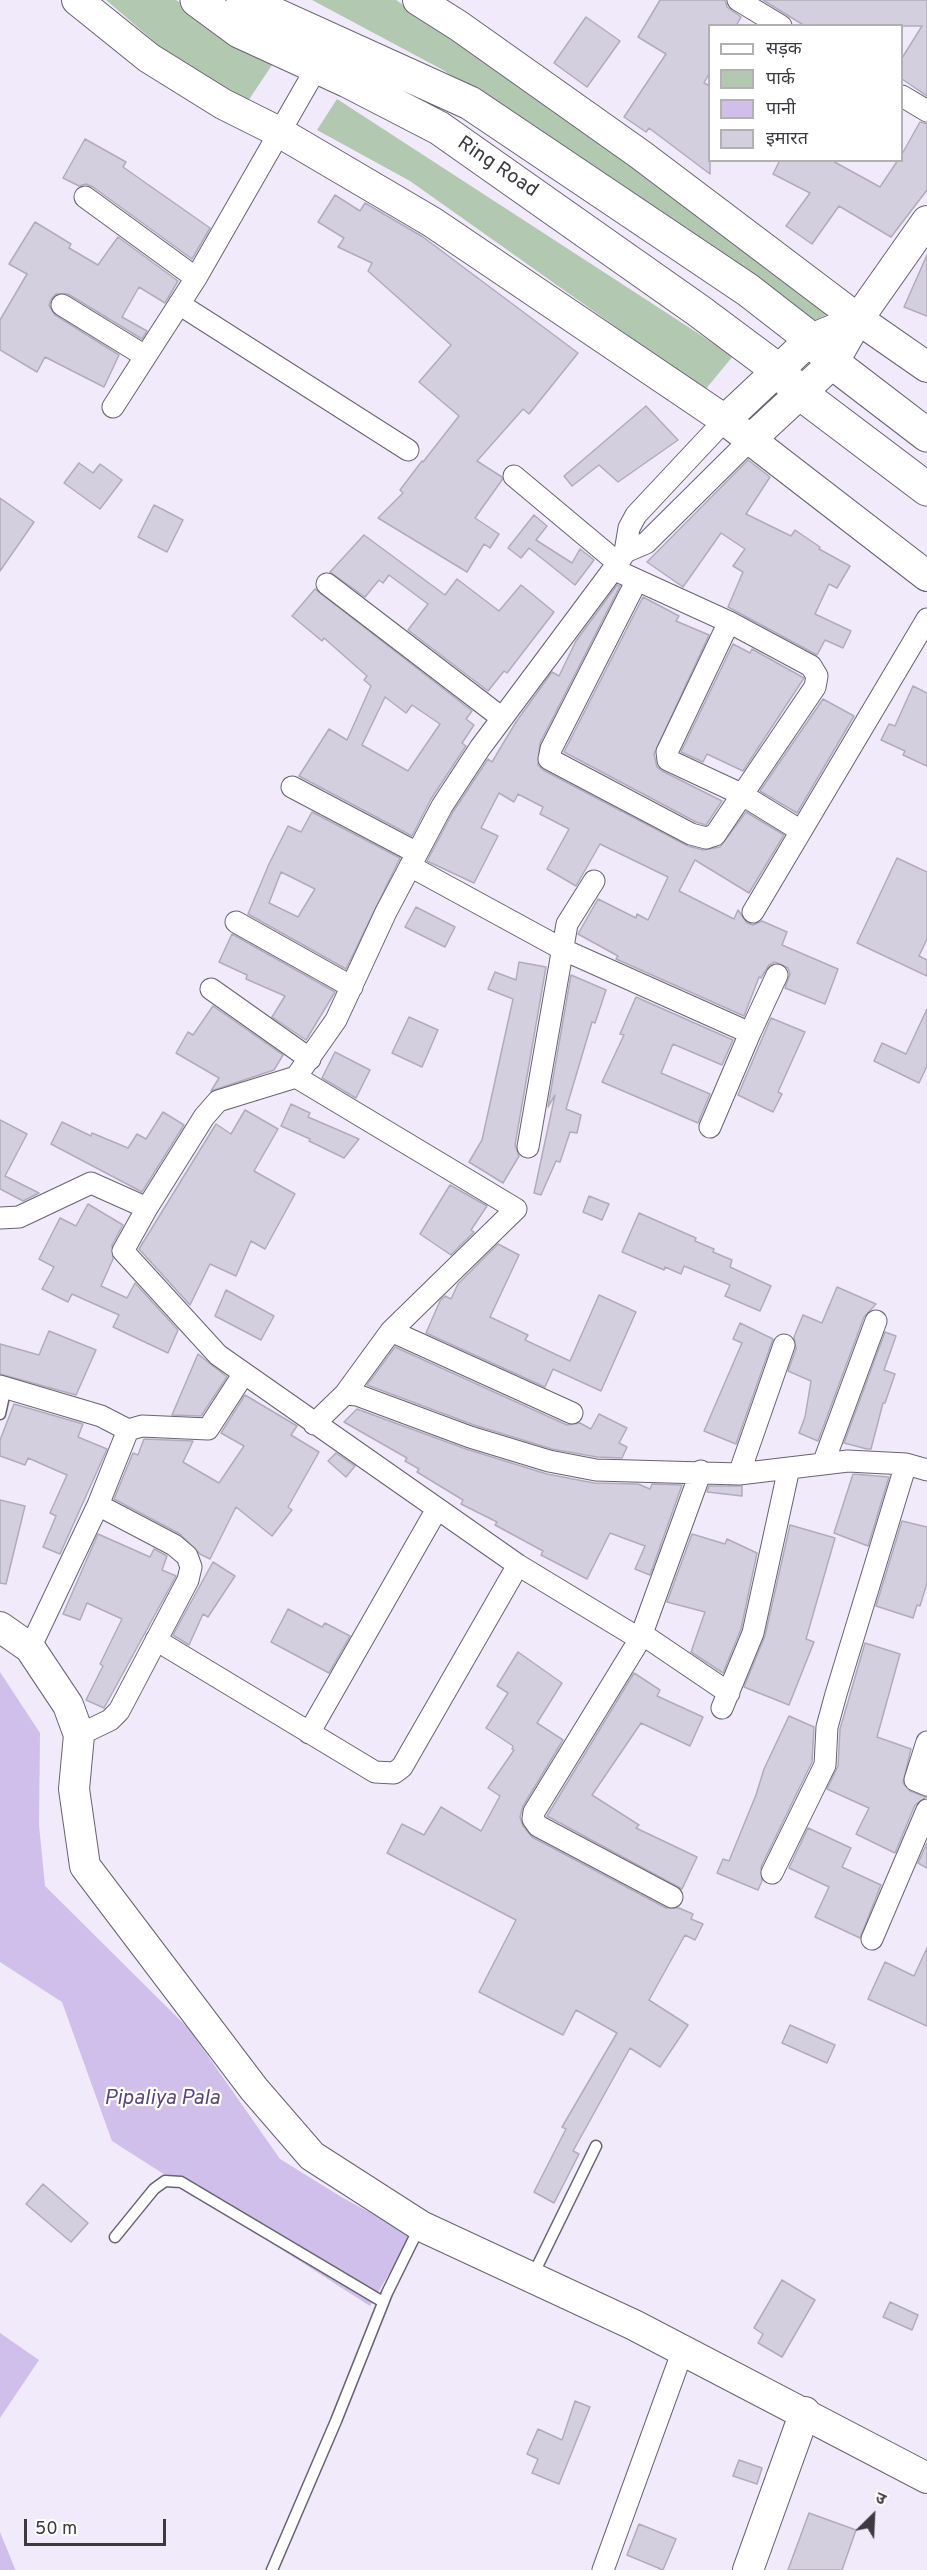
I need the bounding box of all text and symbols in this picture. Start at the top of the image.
legend [708,24,903,162]
text: सड़क [766,38,802,61]
text: पार्क [766,68,795,91]
text: पानी [766,98,796,121]
text: इमारत [766,128,808,151]
street label: Ring Road [452,132,542,204]
water label: Pipaliya Pala [104,2087,220,2113]
north arrow [843,2486,903,2546]
text: उ [872,2489,889,2511]
scale bar [27,2507,170,2545]
text: 50 m [35,2518,77,2541]

